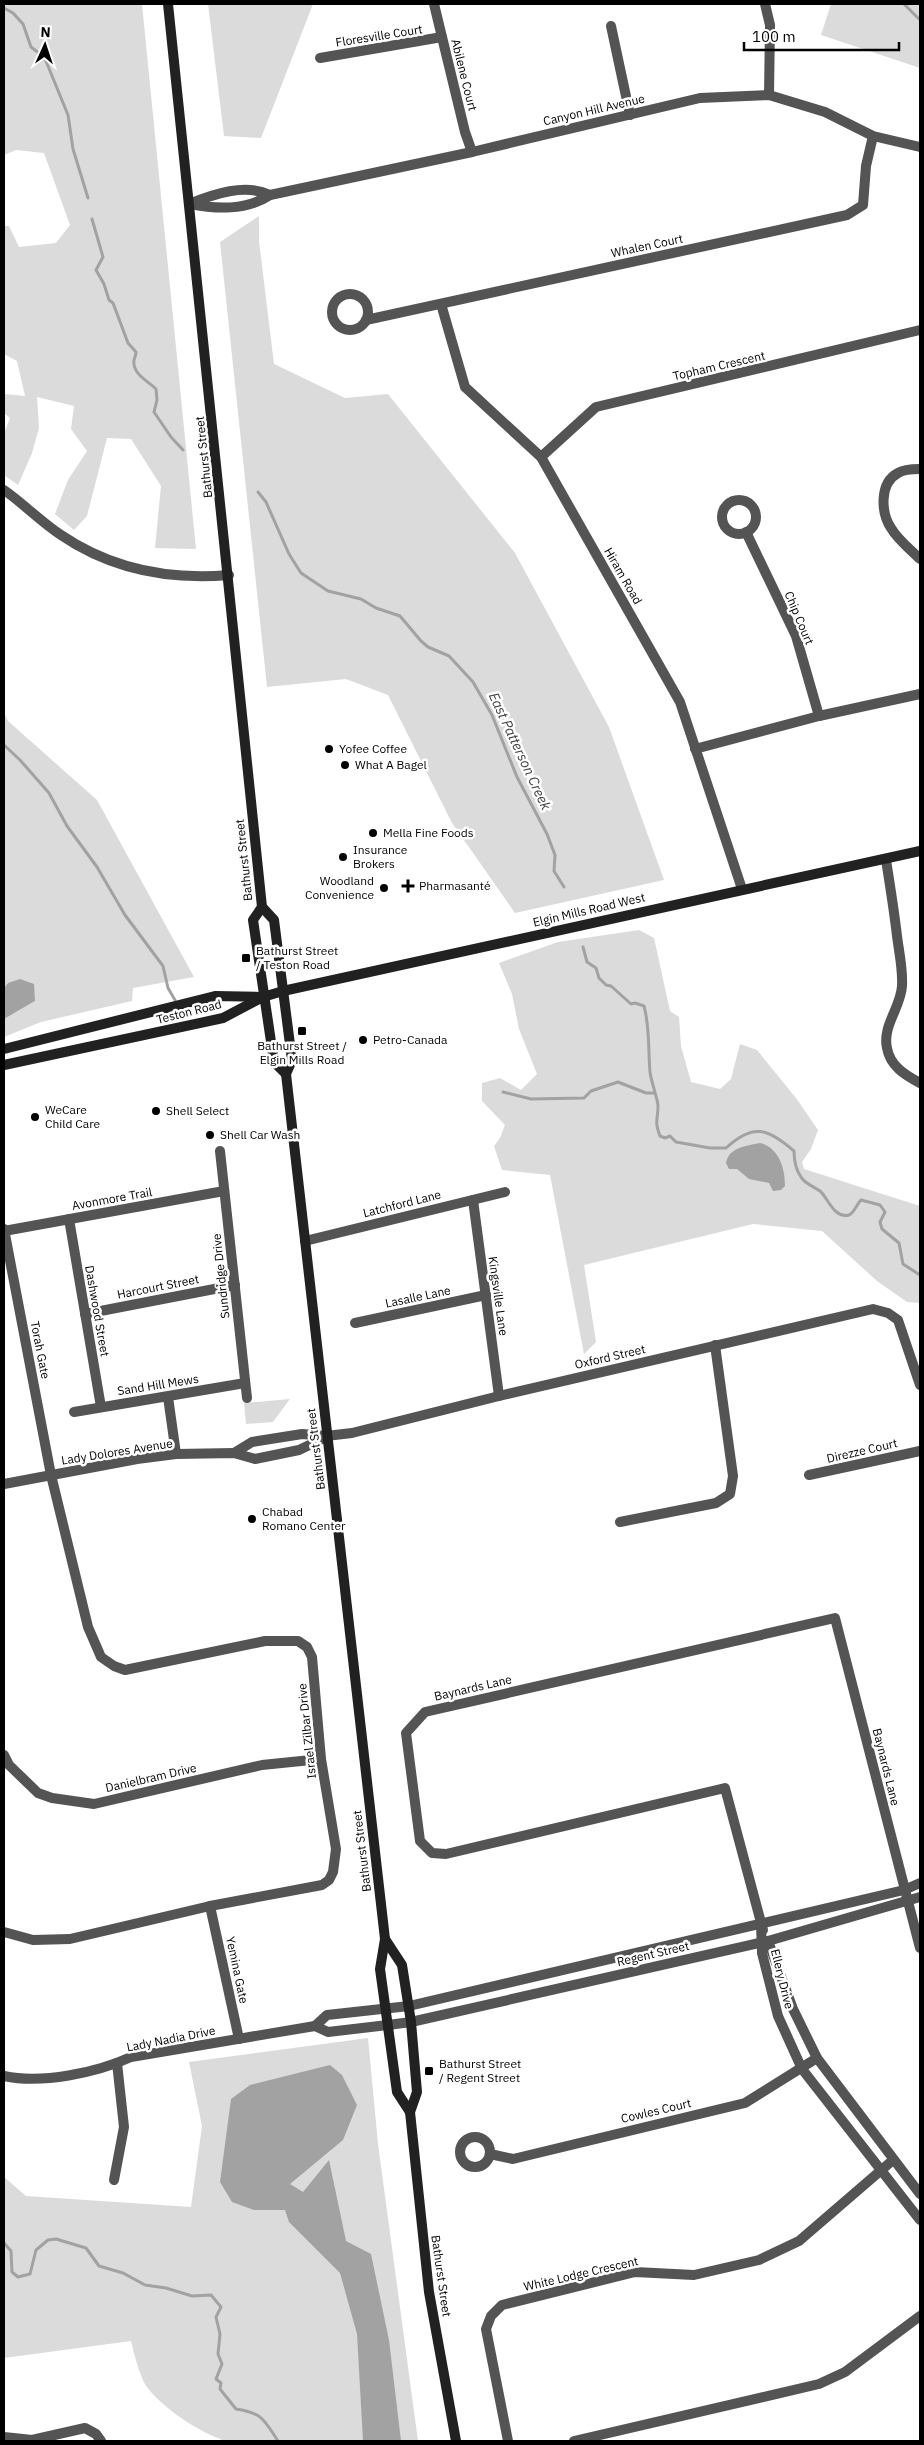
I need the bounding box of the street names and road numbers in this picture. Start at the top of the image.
street label: Floresville Court [334,21,423,50]
street label: Abilene Court [448,37,481,112]
street label: Canyon Hill Avenue [542,90,647,128]
street label: Whalen Court [610,231,684,260]
street label: Topham Crescent [671,348,766,383]
street label: Bathurst Street [192,415,215,499]
street label: Hiram Road [601,545,646,607]
street label: Chip Court [781,589,817,647]
street label: Bathurst Street [232,818,255,902]
street label: Elgin Mills Road West [531,889,646,930]
street label: Teston Road [155,996,223,1027]
street label: Avonmore Trail [71,1184,153,1213]
street label: Latchford Lane [361,1186,443,1220]
street label: Sundridge Drive [209,1232,232,1319]
street label: Kingsville Lane [485,1255,512,1337]
street label: Dashwood Street [82,1264,113,1358]
street label: Harcourt Street [116,1271,200,1302]
street label: Lasalle Lane [384,1282,452,1311]
street label: Torah Gate [28,1320,54,1381]
street label: Oxford Street [573,1341,647,1372]
street label: Sand Hill Mews [116,1371,200,1398]
street label: Bathurst Street [303,1407,328,1491]
street label: Lady Dolores Avenue [60,1435,174,1468]
street label: Direzze Court [825,1435,899,1466]
street label: Baynards Lane [433,1671,514,1704]
street label: Israel Zilbar Drive [294,1682,319,1779]
street label: Baynards Lane [870,1727,903,1808]
street label: Danielbram Drive [104,1760,198,1795]
street label: Bathurst Street [349,1809,374,1893]
street label: Yemina Gate [223,1935,252,2005]
street label: Regent Street [615,1938,690,1969]
street label: Ellery Drive [768,1947,797,2011]
street label: Lady Nadia Drive [125,2022,217,2054]
street label: Cowles Court [619,2095,692,2126]
street label: Bathurst Street [428,2234,455,2318]
street label: White Lodge Crescent [522,2253,640,2294]

